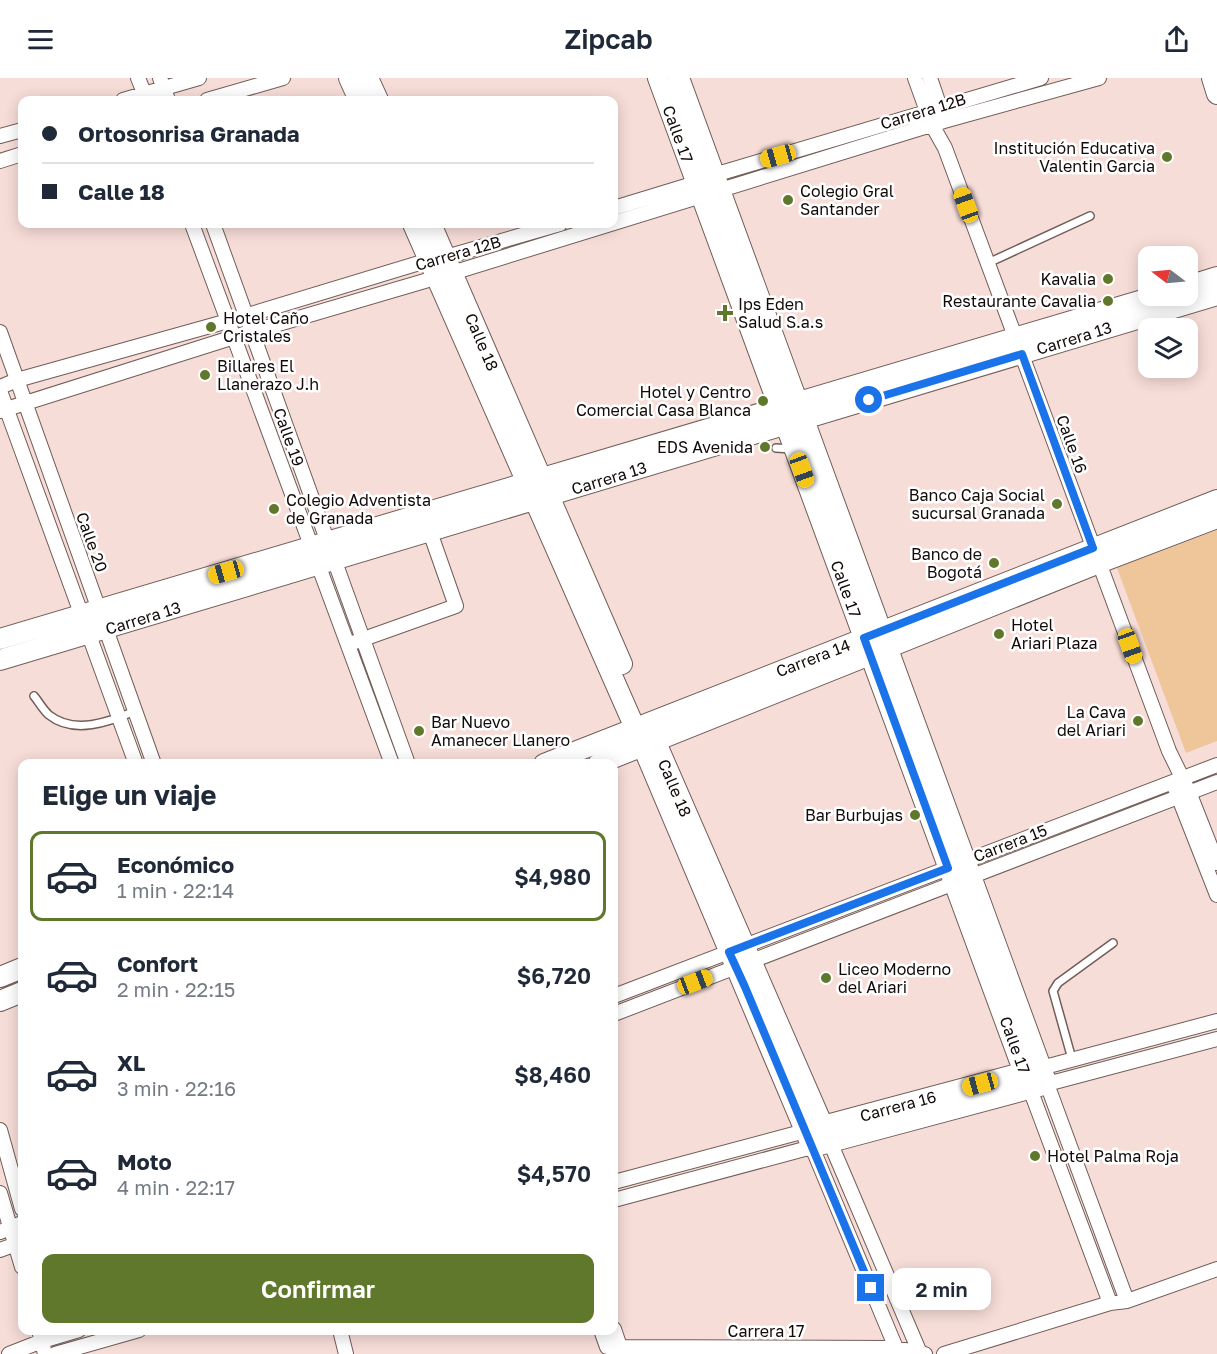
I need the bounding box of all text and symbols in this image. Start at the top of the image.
icon: menu [24,23,57,56]
text: Zipcab [565,23,653,55]
icon: share [1160,23,1193,56]
street label: Carrera 12B [878,89,968,133]
street label: Calle 17 [658,103,698,165]
text: Ortosonrisa Granada [78,120,300,147]
place label: Institución Educativa Valentin Garcia [994,138,1155,176]
car [758,142,798,170]
marker: Institución Educativa Valentin Garcia [1160,150,1174,164]
text: Calle 18 [78,178,165,205]
place label: Colegio Gral Santander [800,181,894,219]
car [951,185,981,225]
marker: Colegio Gral Santander [781,193,795,207]
street label: Carrera 12B [413,231,503,275]
north arrow [1138,246,1198,306]
map controls [1138,246,1198,378]
place label: Kavalia [1040,269,1096,289]
marker: Kavalia [1101,272,1115,286]
place label: Restaurante Cavalia [942,291,1096,311]
place label: Ips Eden Salud S.a.s [738,294,823,332]
marker: Restaurante Cavalia [1101,294,1115,308]
marker: Ips Eden Salud S.a.s [716,304,734,322]
place label: Hotel Caño Cristales [223,308,309,346]
street label: Calle 18 [461,310,503,374]
street label: Carrera 13 [1034,317,1114,359]
button: layers [1138,318,1198,378]
marker: Hotel Caño Cristales [204,320,218,334]
place label: Billares El Llanerazo J.h [217,356,319,394]
marker: Billares El Llanerazo J.h [198,368,212,382]
place label: Hotel y Centro Comercial Casa Blanca [576,382,751,420]
route start [855,386,882,413]
marker: Hotel y Centro Comercial Casa Blanca [756,394,770,408]
street label: Calle 19 [269,405,309,469]
street label: Calle 16 [1052,412,1092,476]
place label: EDS Avenida [657,437,753,457]
marker: EDS Avenida [758,440,772,454]
car [787,450,817,490]
street label: Carrera 13 [569,457,649,499]
place label: Banco Caja Social sucursal Granada [909,485,1045,523]
place label: Colegio Adventista de Granada [286,490,431,528]
marker: Banco Caja Social sucursal Granada [1050,497,1064,511]
marker: Colegio Adventista de Granada [267,502,281,516]
street label: Calle 20 [72,509,112,575]
place label: Banco de Bogotá [911,544,982,582]
marker: Banco de Bogotá [987,556,1001,570]
car [206,558,246,586]
street label: Calle 17 [826,558,866,620]
street label: Carrera 13 [103,597,183,639]
place label: Hotel Ariari Plaza [1011,615,1098,653]
car [1115,626,1145,666]
marker: Hotel Ariari Plaza [992,627,1006,641]
street label: Carrera 14 [773,635,853,681]
place label: La Cava del Ariari [1057,702,1126,740]
place label: Bar Nuevo Amanecer Llanero [431,712,570,750]
marker: La Cava del Ariari [1131,714,1145,728]
marker: Bar Nuevo Amanecer Llanero [412,724,426,738]
street label: Calle 18 [654,756,696,820]
text: Elige un viaje [42,779,216,811]
place label: Bar Burbujas [805,805,903,825]
marker: Bar Burbujas [908,808,922,822]
street label: Carrera 15 [970,820,1050,866]
icon: car [45,849,99,903]
text: Económico [117,851,234,878]
text: $4,980 [514,863,591,890]
text: 1 min · 22:14 [117,878,234,902]
icon: car [45,948,99,1002]
text: Confort [117,950,198,977]
place label: Liceo Moderno del Ariari [838,959,951,997]
text: $6,720 [517,962,591,989]
car [675,967,715,997]
marker: Liceo Moderno del Ariari [819,971,833,985]
text: 2 min · 22:15 [117,977,235,1001]
street label: Calle 17 [995,1014,1035,1076]
icon: car [45,1047,99,1101]
text: XL [117,1049,145,1076]
text: $8,460 [514,1061,591,1088]
car [960,1071,1000,1097]
text: 3 min · 22:16 [117,1076,236,1100]
street label: Carrera 16 [858,1086,938,1126]
icon: car [45,1146,99,1200]
place label: Hotel Palma Roja [1047,1146,1179,1166]
text: Moto [117,1148,172,1175]
marker: Hotel Palma Roja [1028,1149,1042,1163]
text: $4,570 [517,1160,591,1187]
text: 4 min · 22:17 [117,1175,235,1199]
button: Confirmar [42,1254,594,1323]
callout: 2 min [892,1267,991,1309]
route end [857,1274,884,1301]
text: 2 min [916,1277,968,1301]
street label: Carrera 17 [728,1321,804,1341]

